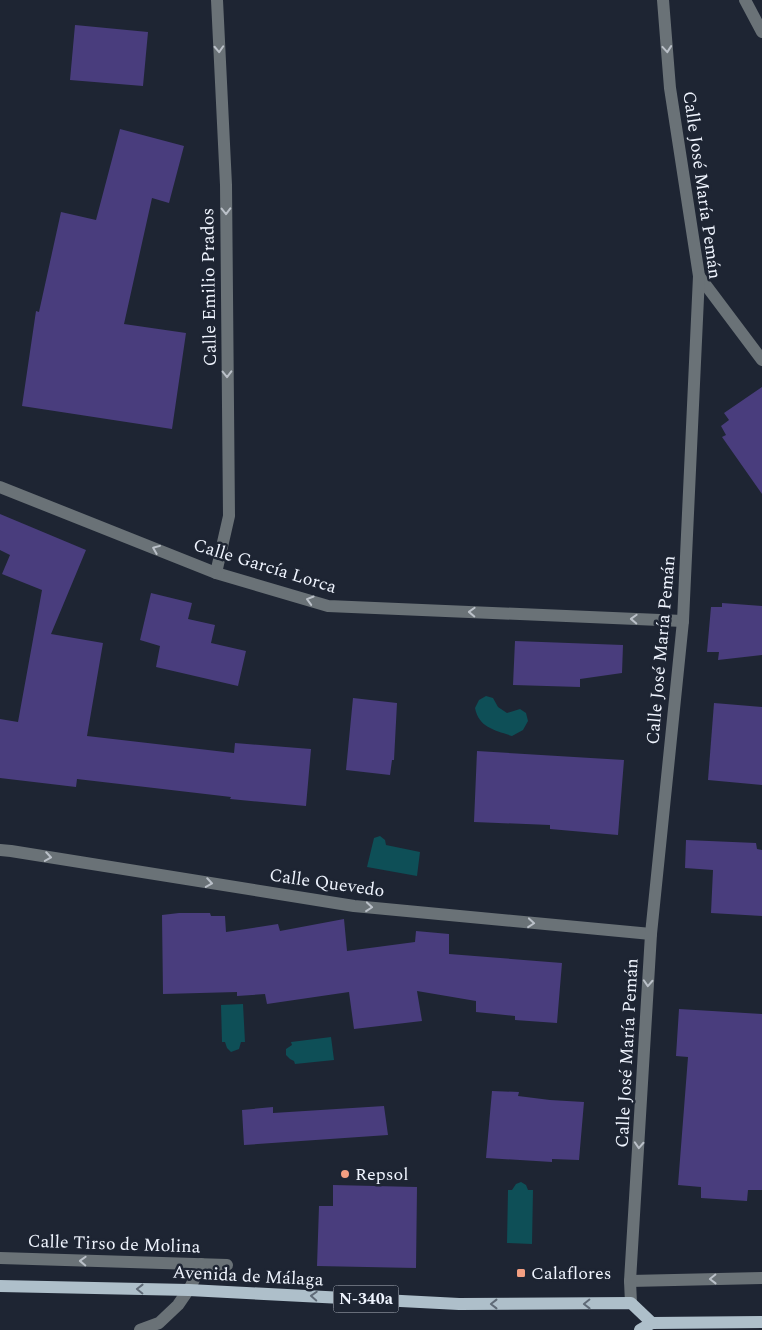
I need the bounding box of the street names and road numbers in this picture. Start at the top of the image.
street label: Calle José María Pemán [675,89,729,281]
street label: Calle Emilio Prados [194,208,224,366]
street label: Calle García Lorca [190,531,340,601]
street label: Calle José María Pemán [639,554,683,746]
street label: Calle Quevedo [268,862,386,904]
street label: Calle José María Pemán [609,958,645,1148]
street label: Calle Tirso de Molina [27,1227,201,1261]
street label: Avenida de Málaga [172,1259,324,1293]
road number: N-340a [334,1286,398,1312]

